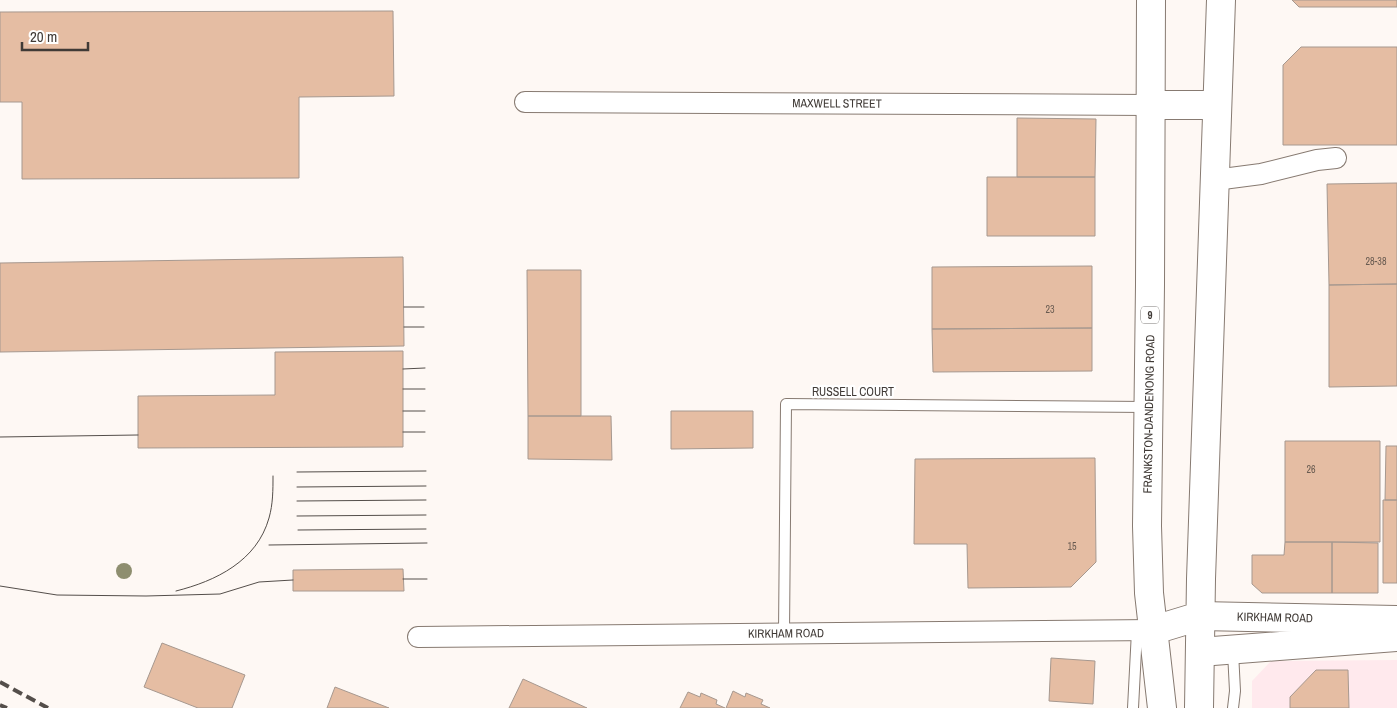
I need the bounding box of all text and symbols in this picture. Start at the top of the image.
scale bar [22,20,89,52]
text: 20 m [30,26,57,47]
street label: MAXWELL STREET [792,95,882,112]
house number: 28-38 [1366,255,1387,268]
house number: 23 [1045,303,1055,316]
road number: 9 [1141,306,1159,324]
street label: FRANKSTON-DANDENONG ROAD [1140,334,1158,494]
street label: RUSSELL COURT [812,384,894,400]
house number: 26 [1306,463,1316,476]
house number: 15 [1067,540,1077,553]
street label: KIRKHAM ROAD [1237,609,1313,626]
street label: KIRKHAM ROAD [748,625,824,642]

